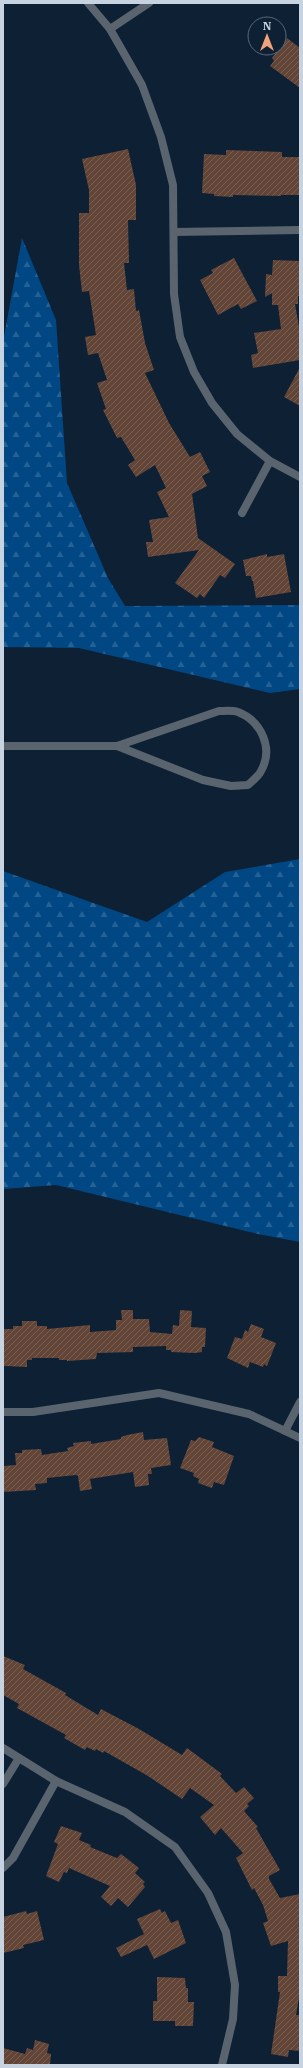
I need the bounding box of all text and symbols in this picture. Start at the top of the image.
north arrow [247,16,287,56]
text: N [263,19,272,33]

